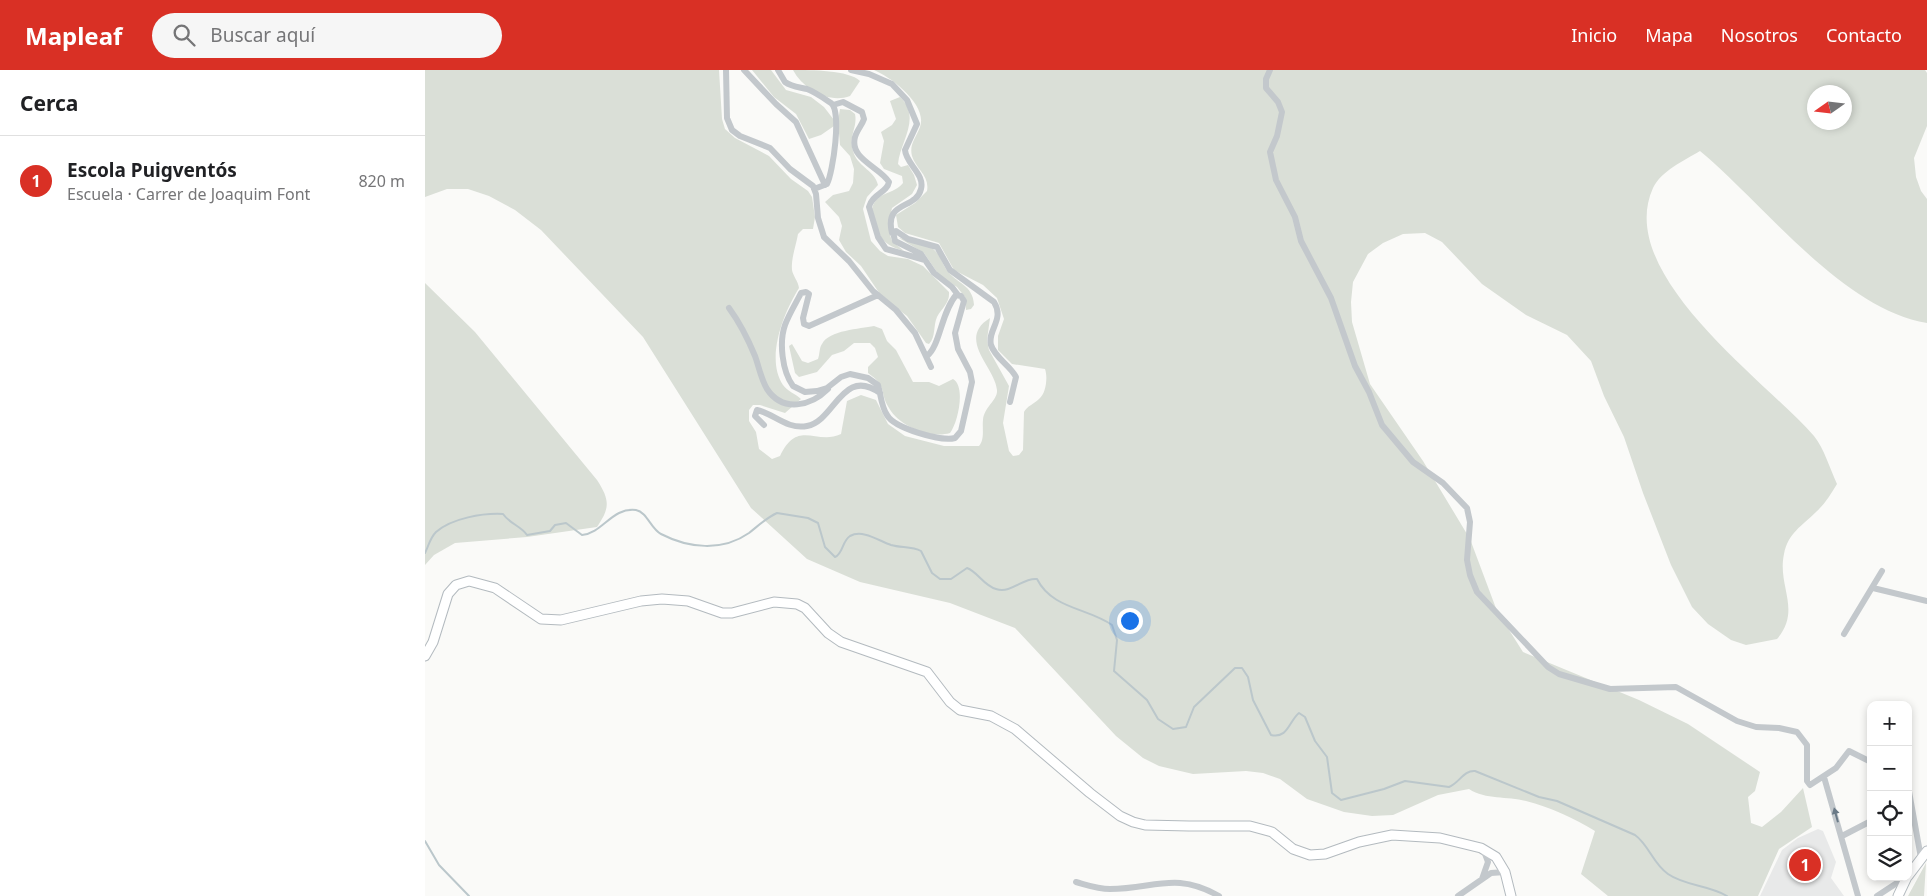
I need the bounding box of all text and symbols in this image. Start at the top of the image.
search box [152,13,502,58]
text: Mapleaf [25,19,122,52]
icon: search [170,21,198,49]
text: Buscar aquí [210,22,315,48]
text: Inicio [1571,23,1617,47]
text: Mapa [1645,23,1693,47]
text: Nosotros [1721,23,1798,47]
text: Contacto [1826,23,1902,47]
north arrow [1807,85,1852,130]
text: Cerca [20,89,78,117]
text: Escola Puigventós [67,157,237,183]
text: 1 [31,170,41,192]
text: 820 m [358,170,405,192]
text: Escuela · Carrer de Joaquim Font [67,183,310,205]
your location [1117,608,1143,634]
map controls [1867,701,1912,881]
button: + [1867,701,1912,746]
button: − [1867,746,1912,791]
button: locate [1867,791,1912,836]
one-way arrow [1832,808,1840,823]
button: layers [1867,836,1912,881]
pin: 1 [1789,846,1821,884]

